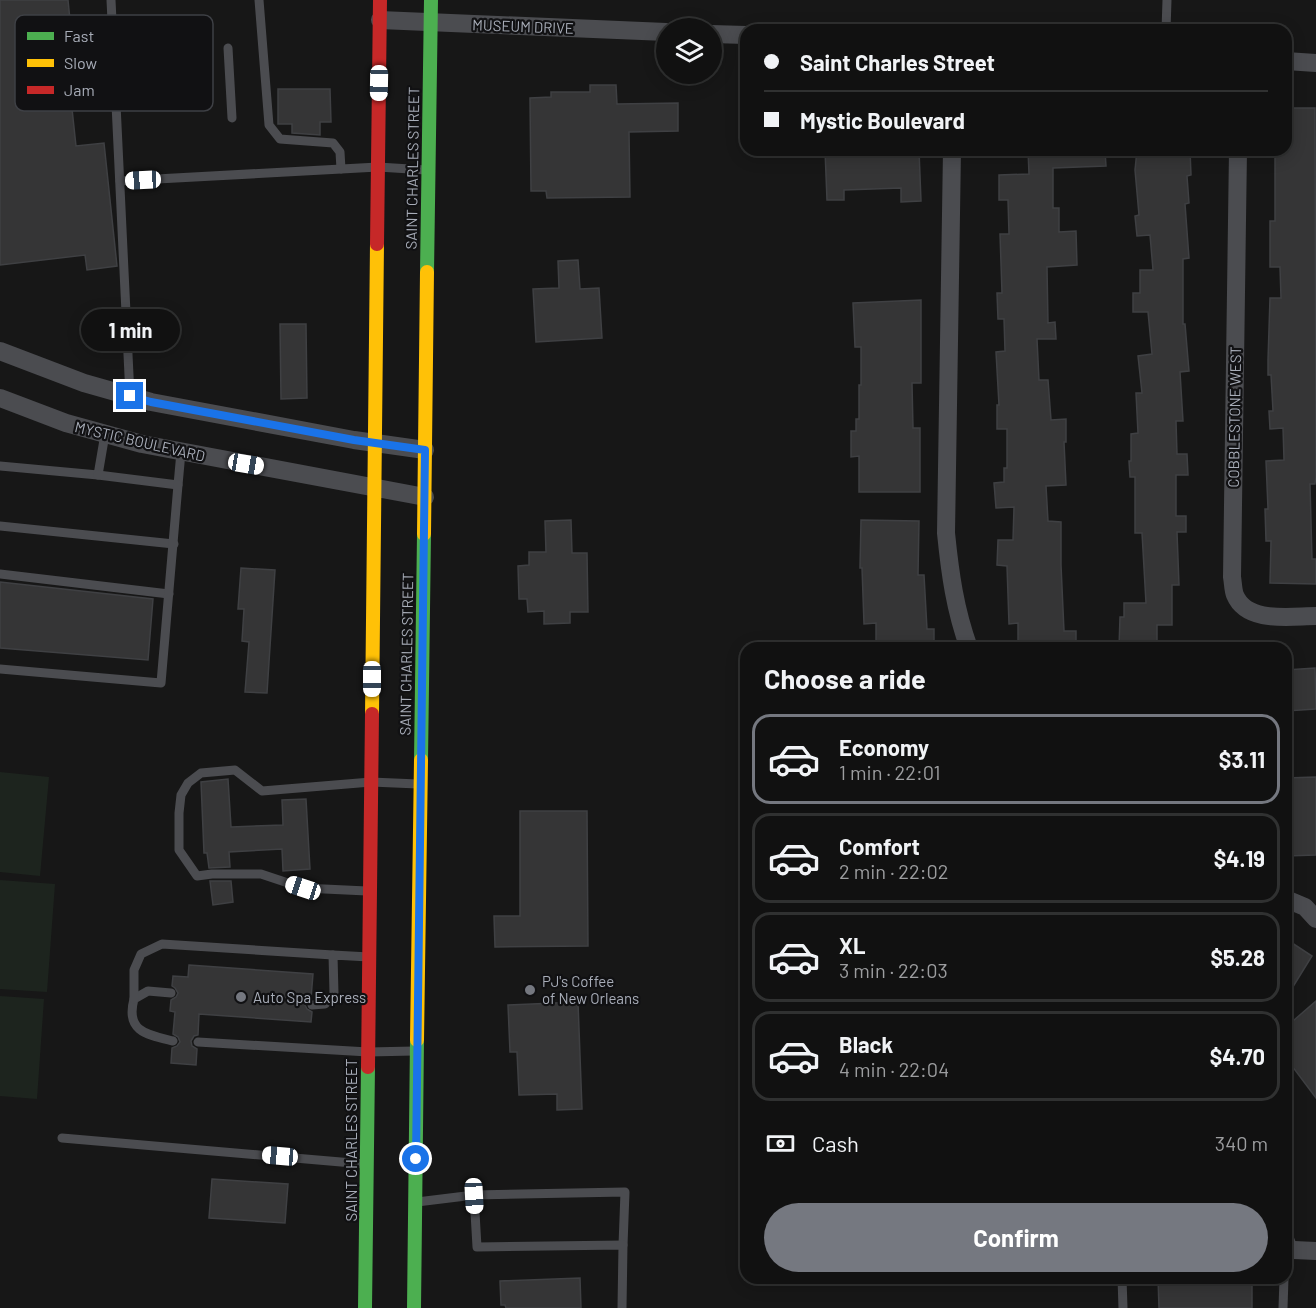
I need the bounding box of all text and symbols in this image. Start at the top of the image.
legend [15,15,213,111]
street label: MUSEUM DRIVE [472,15,574,37]
map controls [656,18,722,84]
button: layers [656,18,722,84]
text: Fast [64,26,94,45]
text: Saint Charles Street [800,49,995,75]
text: Slow [64,53,97,72]
car [370,65,388,101]
text: Jam [64,80,95,99]
street label: SAINT CHARLES STREET [402,86,422,250]
text: Mystic Boulevard [800,107,965,133]
car [125,170,161,190]
callout: 1 min [80,309,180,351]
text: 1 min [109,318,152,342]
street label: COBBLESTONE WEST [1224,346,1244,488]
route end [116,382,143,409]
street label: MYSTIC BOULEVARD [73,417,207,465]
car [227,452,265,476]
street label: SAINT CHARLES STREET [396,572,416,736]
car [363,661,381,697]
text: Choose a ride [764,662,926,694]
icon: car [767,732,821,786]
text: Economy [839,734,929,760]
text: $3.11 [1219,746,1265,772]
text: 1 min · 22:01 [839,760,941,784]
icon: car [767,831,821,885]
text: Comfort [839,833,920,859]
text: $4.19 [1214,845,1265,871]
text: 2 min · 22:02 [839,859,949,883]
car [283,874,323,902]
icon: car [767,930,821,984]
text: XL [839,932,865,958]
text: $5.28 [1210,944,1265,970]
text: 3 min · 22:03 [839,958,948,982]
place label: PJ's Coffee of New Orleans [542,972,639,1007]
marker: PJ's Coffee of New Orleans [523,983,537,997]
place label: Auto Spa Express [253,988,366,1006]
marker: Auto Spa Express [234,990,248,1004]
icon: car [767,1029,821,1083]
text: Black [839,1031,893,1057]
text: $4.70 [1210,1043,1265,1069]
text: 4 min · 22:04 [839,1057,949,1081]
street label: SAINT CHARLES STREET [342,1059,360,1221]
icon: cash [764,1127,797,1160]
text: Cash [812,1130,859,1156]
text: 340 m [1215,1131,1268,1155]
car [261,1145,299,1167]
route start [402,1145,429,1172]
car [464,1178,484,1214]
button: Confirm [764,1203,1268,1272]

